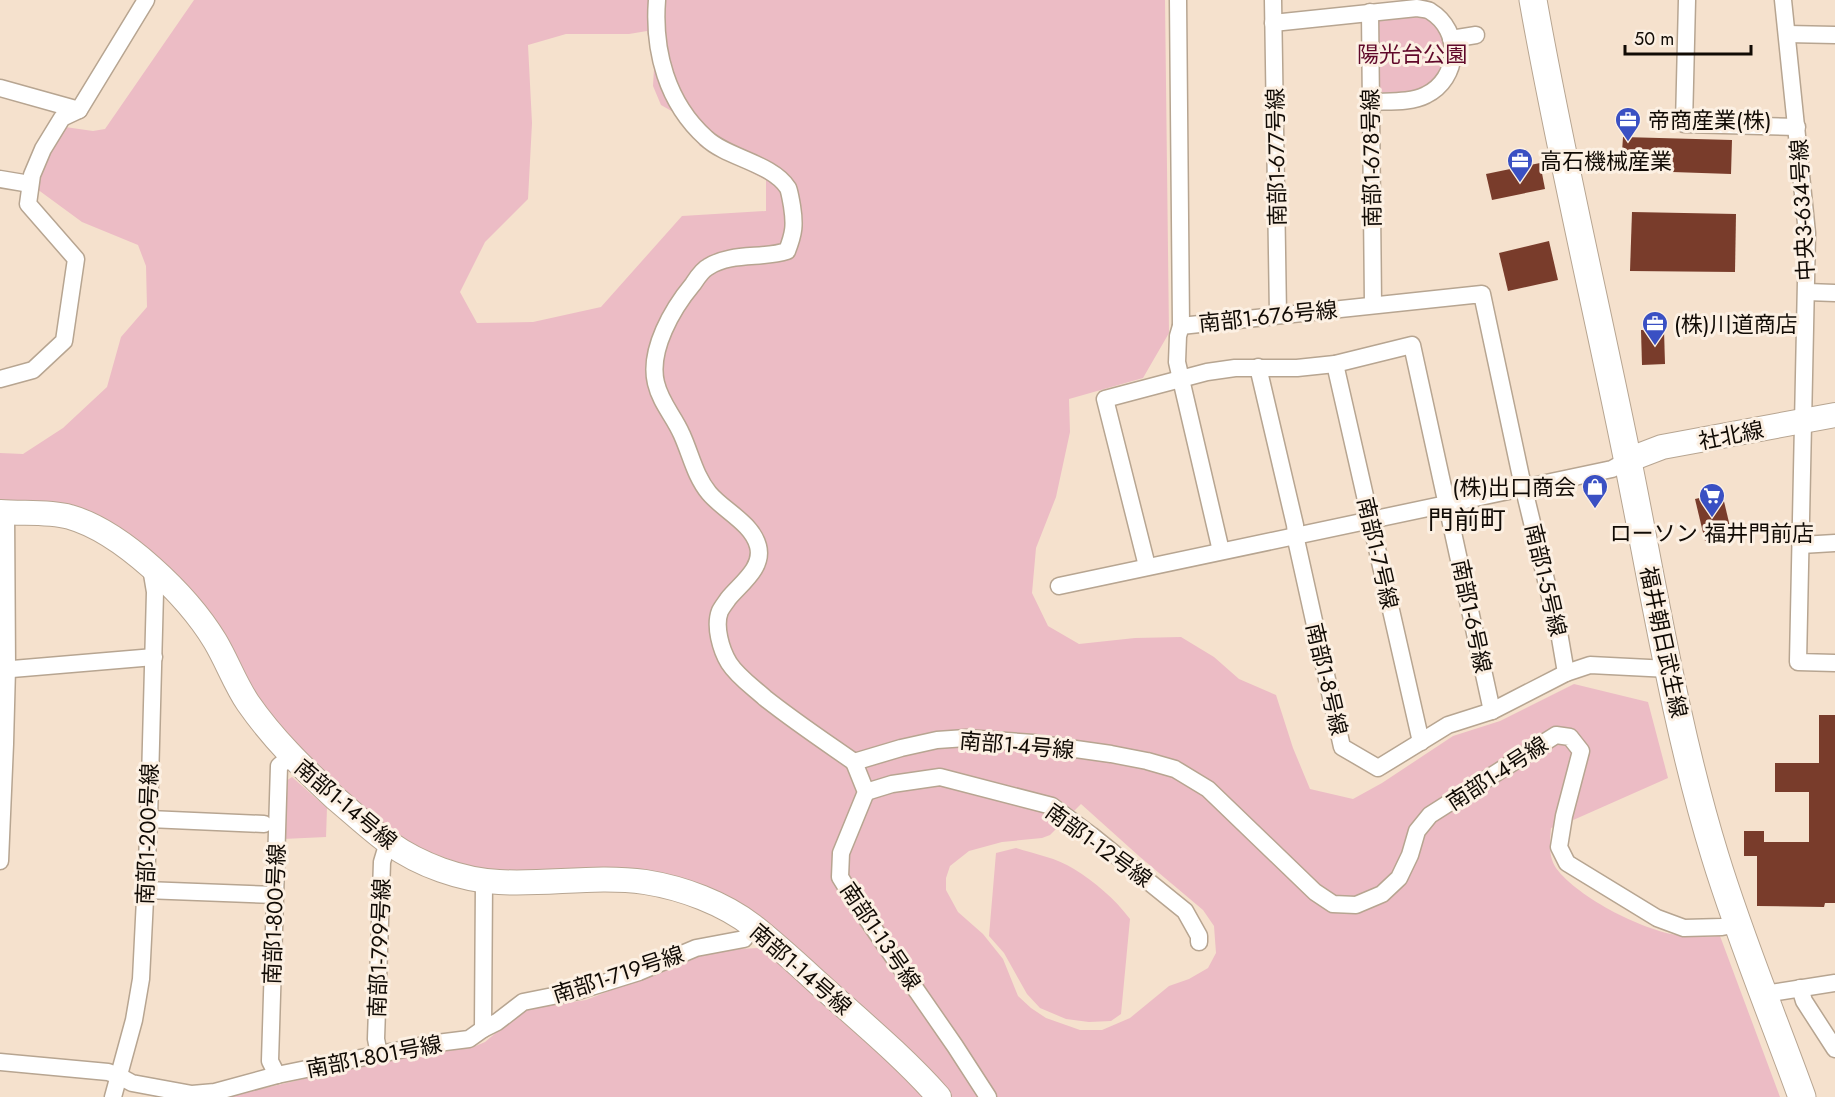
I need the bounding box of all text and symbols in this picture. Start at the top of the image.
scale bar [1625,18,1751,56]
text: 50 m [1634,26,1674,52]
park label: 陽光台公園 [1357,38,1467,70]
street label: 南部1-677号線 [1259,88,1293,226]
street label: 南部1-678号線 [1354,88,1388,228]
place label: 帝商産業(株) [1648,104,1772,136]
office icon: 帝商産業(株) [1613,105,1643,143]
street label: 中央3-634号線 [1782,138,1822,282]
place label: 高石機械産業 [1540,145,1672,177]
office icon: 高石機械産業 [1505,146,1535,184]
street label: 南部1-676号線 [1197,293,1339,339]
place label: (株)川道商店 [1674,308,1798,340]
office icon: (株)川道商店 [1640,309,1670,347]
street label: 社北線 [1696,413,1766,457]
place label: (株)出口商会 [1452,471,1576,503]
shop icon: (株)出口商会 [1580,472,1610,510]
supermarket icon: ローソン 福井門前店 [1697,481,1727,519]
street label: 南部1-7号線 [1350,494,1406,612]
district label: 門前町 [1428,501,1506,539]
place label: ローソン 福井門前店 [1610,517,1814,549]
street label: 南部1-5号線 [1517,520,1575,640]
street label: 南部1-6号線 [1444,556,1500,676]
street label: 福井朝日武生線 [1632,563,1696,721]
street label: 南部1-8号線 [1299,620,1355,738]
street label: 南部1-4号線 [958,724,1076,766]
street label: 南部1-4号線 [1440,728,1554,818]
street label: 南部1-14号線 [288,751,404,857]
street label: 南部1-200号線 [129,763,165,905]
street label: 南部1-12号線 [1039,795,1159,895]
street label: 南部1-800号線 [256,843,292,985]
street label: 南部1-13号線 [833,875,929,997]
street label: 南部1-799号線 [361,878,397,1018]
street label: 南部1-14号線 [743,916,859,1022]
street label: 南部1-719号線 [548,938,688,1010]
street label: 南部1-801号線 [303,1027,445,1085]

